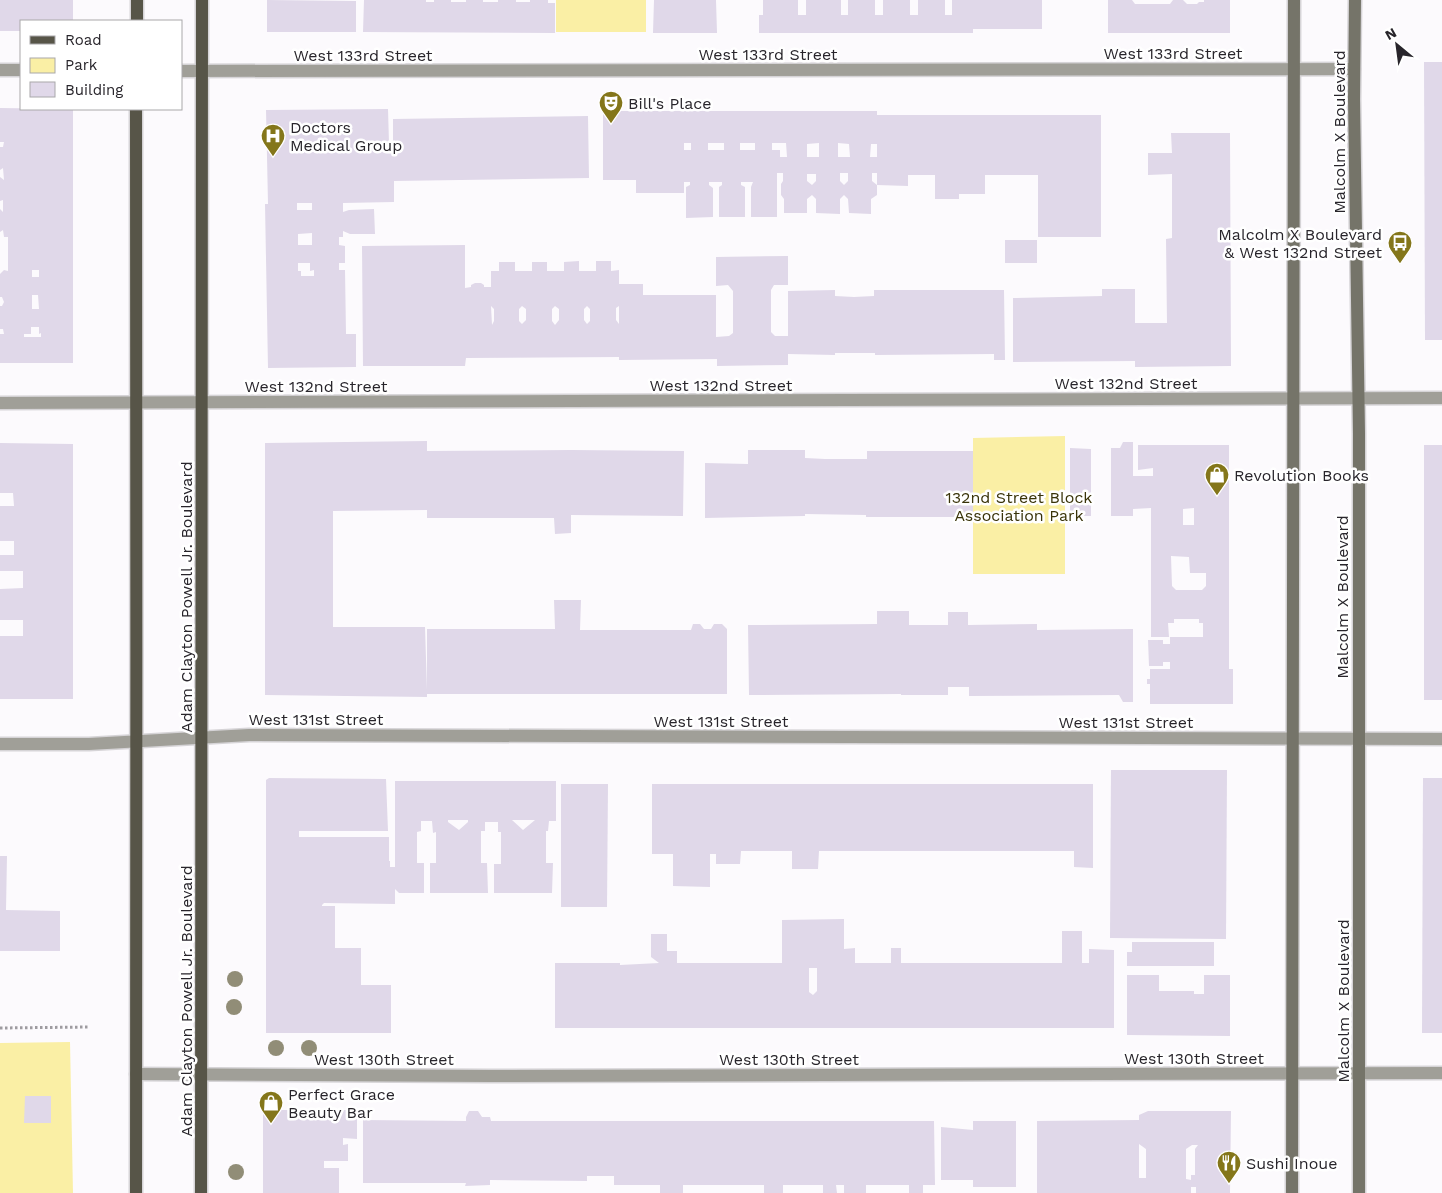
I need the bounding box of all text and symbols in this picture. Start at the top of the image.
legend [20,20,182,110]
north arrow [1372,20,1422,70]
text: N [1382,24,1399,43]
text: Road [65,31,102,49]
street label: West 133rd Street [1103,44,1243,63]
street label: West 133rd Street [698,45,838,64]
street label: West 133rd Street [293,46,433,65]
street label: Malcolm X Boulevard [1330,50,1349,214]
text: Park [65,56,98,74]
text: Building [65,81,123,99]
theatre icon: Bill's Place [598,90,624,124]
place label: Bill's Place [628,94,711,113]
place label: Doctors Medical Group [290,118,402,155]
hospital icon: Doctors Medical Group [260,123,286,157]
place label: Malcolm X Boulevard & West 132nd Street [1218,225,1382,262]
bus stop icon: Malcolm X Boulevard & West 132nd Street [1387,230,1413,264]
street label: West 132nd Street [1055,374,1198,393]
street label: West 132nd Street [650,376,793,395]
street label: West 132nd Street [245,377,388,396]
street label: Adam Clayton Powell Jr. Boulevard [177,461,196,733]
shop icon: Revolution Books [1204,462,1230,496]
place label: Revolution Books [1234,466,1369,485]
park label: 132nd Street Block Association Park [946,488,1092,525]
street label: Malcolm X Boulevard [1333,515,1352,679]
street label: West 131st Street [249,710,384,729]
street label: West 131st Street [654,712,789,731]
street label: West 131st Street [1059,713,1194,732]
street label: Adam Clayton Powell Jr. Boulevard [177,865,196,1137]
street label: Malcolm X Boulevard [1334,919,1353,1083]
street label: West 130th Street [1124,1049,1264,1068]
street label: West 130th Street [314,1050,454,1069]
street label: West 130th Street [719,1050,859,1069]
place label: Perfect Grace Beauty Bar [288,1085,395,1122]
shop icon: Perfect Grace Beauty Bar [258,1090,284,1124]
restaurant icon: Sushi Inoue [1216,1150,1242,1184]
place label: Sushi Inoue [1246,1154,1337,1173]

